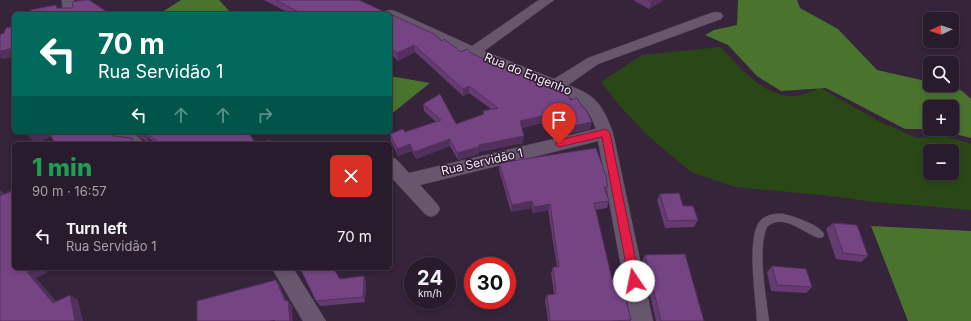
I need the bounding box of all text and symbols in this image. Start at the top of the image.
north arrow [923,12,959,48]
map controls [923,12,959,180]
text: 70 m [98,27,165,61]
icon: left [32,28,84,80]
street label: Rua do Engenho [482,49,574,98]
button: search [923,56,959,92]
text: Rua Servidão 1 [98,61,223,82]
button: + [923,100,959,136]
pin [542,103,576,144]
icon: left [128,104,150,126]
icon: ahead [170,104,192,126]
icon: ahead [212,104,234,126]
icon: right [254,104,276,126]
icon: arrive [548,109,570,131]
button: − [923,144,959,180]
street label: Rua Servidão 1 [440,145,524,178]
text: 1 min [32,153,92,182]
button: close [330,155,372,197]
text: 90 m · 16:57 [32,183,107,199]
text: Turn left [66,219,127,238]
icon: left [32,225,54,247]
text: 70 m [337,227,372,246]
text: Rua Servidão 1 [66,238,156,254]
speed limit sign: 30 [464,257,516,309]
position arrow [613,260,655,302]
text: 24 [417,266,443,290]
text: km/h [418,287,442,299]

